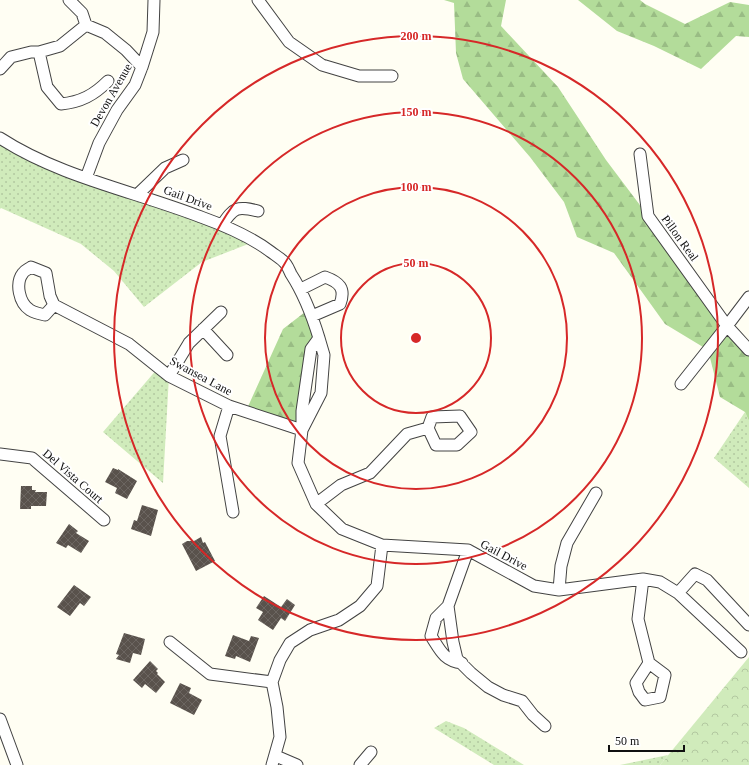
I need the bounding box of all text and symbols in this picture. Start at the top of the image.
text: 200 m [401,29,432,43]
street label: Devon Avenue [87,61,135,129]
text: 150 m [401,105,432,119]
text: 100 m [401,180,432,194]
street label: Gail Drive [162,183,214,213]
street label: Pillon Real [659,212,702,264]
text: 50 m [404,256,429,270]
centre of rings [409,331,423,345]
street label: Swansea Lane [167,354,235,398]
street label: Del Vista Court [40,446,106,506]
street label: Gail Drive [478,537,530,573]
scale bar [609,727,684,753]
text: 50 m [615,734,640,748]

